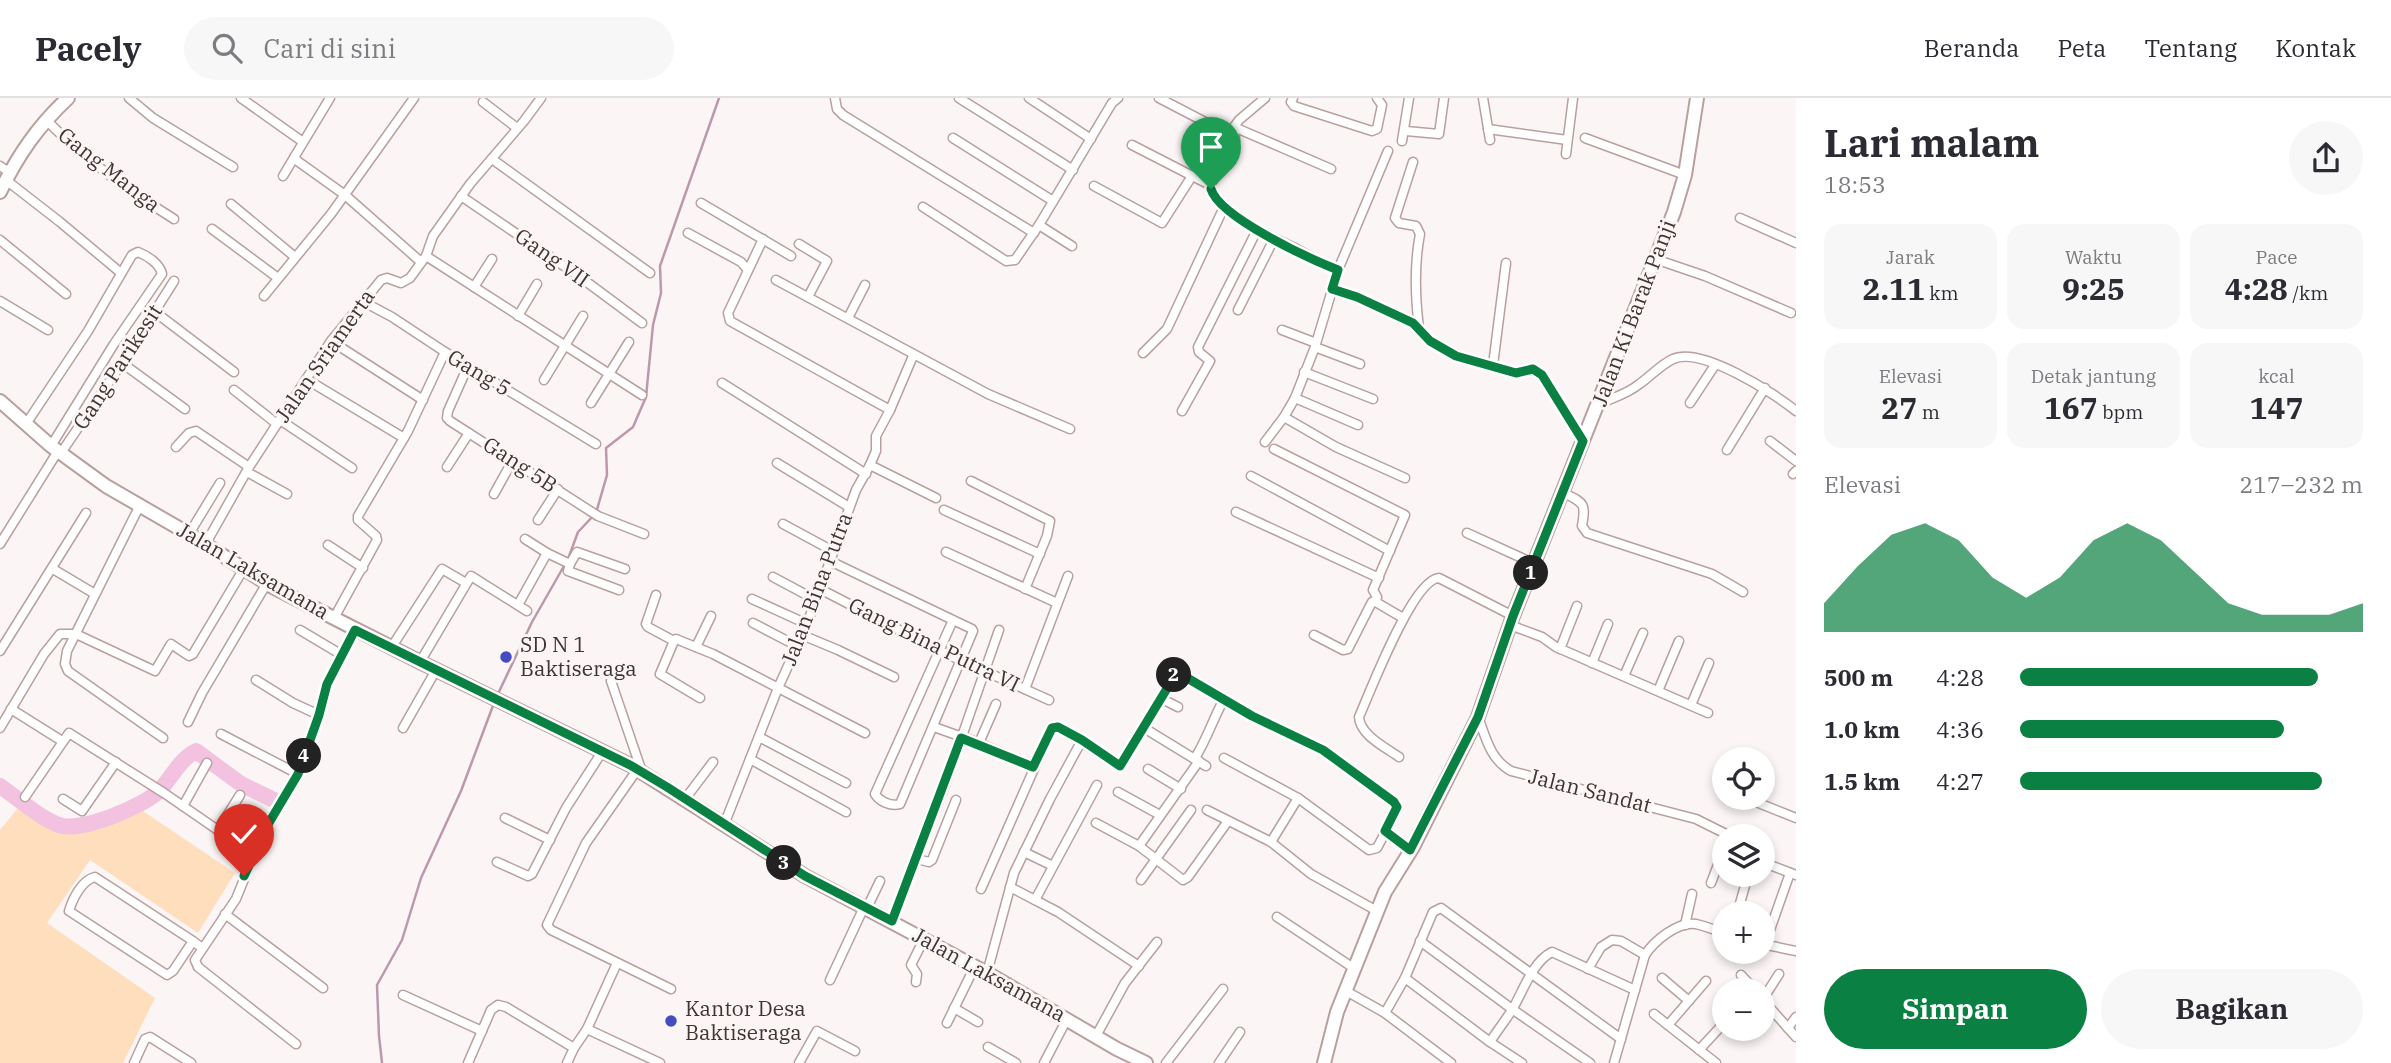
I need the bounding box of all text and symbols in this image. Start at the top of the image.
search box [184,17,674,80]
text: Pacely [35,27,142,70]
icon: search [208,29,246,67]
text: Cari di sini [264,31,396,65]
text: Beranda [1924,32,2019,64]
text: Peta [2057,32,2106,64]
text: Tentang [2144,32,2237,64]
text: Kontak [2275,32,2356,64]
pin [1181,117,1241,189]
text: Lari malam [1824,118,2040,167]
street label: Gang Manga [53,120,167,218]
button: share [2289,121,2363,195]
icon: arrive [1192,128,1230,166]
text: 18:53 [1824,169,1886,199]
street label: Jalan Ki Barak Panji [1585,215,1682,410]
street label: Gang VII [510,221,595,293]
text: Jarak [1886,245,1935,269]
text: Waktu [2065,245,2122,269]
text: Pace [2256,245,2297,269]
text: 2.11 [1862,269,1925,308]
text: 9:25 [2062,269,2125,308]
text: 4:28 [2225,269,2288,308]
text: km [1925,281,1959,305]
text: /km [2288,281,2328,305]
street label: Jalan Sriamerta [268,283,381,428]
street label: Gang Parikesit [66,298,168,435]
street label: Gang 5 [443,342,516,402]
text: Elevasi [1879,364,1942,388]
text: Detak jantung [2031,364,2156,388]
text: kcal [2258,364,2295,388]
text: 27 [1881,388,1917,427]
text: 167 [2044,388,2098,427]
text: 147 [2250,388,2304,427]
text: m [1917,400,1940,424]
text: bpm [2098,400,2143,424]
street label: Gang 5B [478,430,563,499]
text: Elevasi [1824,469,1901,499]
text: 217–232 m [2239,469,2363,499]
street label: Jalan Bina Putra [774,508,858,669]
street label: Jalan Laksamana [172,515,335,625]
pin: 1 [1514,556,1548,590]
text: 1 [1525,560,1536,584]
street label: Gang Bina Putra VI [844,590,1025,698]
place label: SD N 1 Baktiseraga [520,630,637,682]
marker: SD N 1 Baktiseraga [498,649,514,665]
pin: 2 [1156,658,1192,692]
text: 2 [1168,662,1179,686]
text: 500 m [1824,662,1893,692]
text: 4:28 [1936,662,1984,692]
text: 1.0 km [1824,714,1900,744]
text: 4:36 [1936,714,1984,744]
pin: 4 [286,738,322,774]
text: 4 [298,743,309,767]
map controls [1712,747,1775,1041]
button: locate [1712,747,1775,810]
street label: Jalan Sandat [1526,761,1655,819]
text: 1.5 km [1824,766,1900,796]
text: 4:27 [1936,766,1984,796]
pin [214,804,274,876]
icon: check [225,815,263,853]
button: layers [1712,824,1775,887]
pin: 3 [766,846,802,880]
text: 3 [778,850,789,874]
button: + [1712,901,1775,964]
street label: Jalan Laksamana [908,920,1071,1028]
button: Simpan [1824,969,2087,1049]
button: Bagikan [2101,969,2363,1049]
button: − [1712,978,1775,1041]
place label: Kantor Desa Baktiseraga [685,994,806,1046]
marker: Kantor Desa Baktiseraga [663,1013,679,1029]

